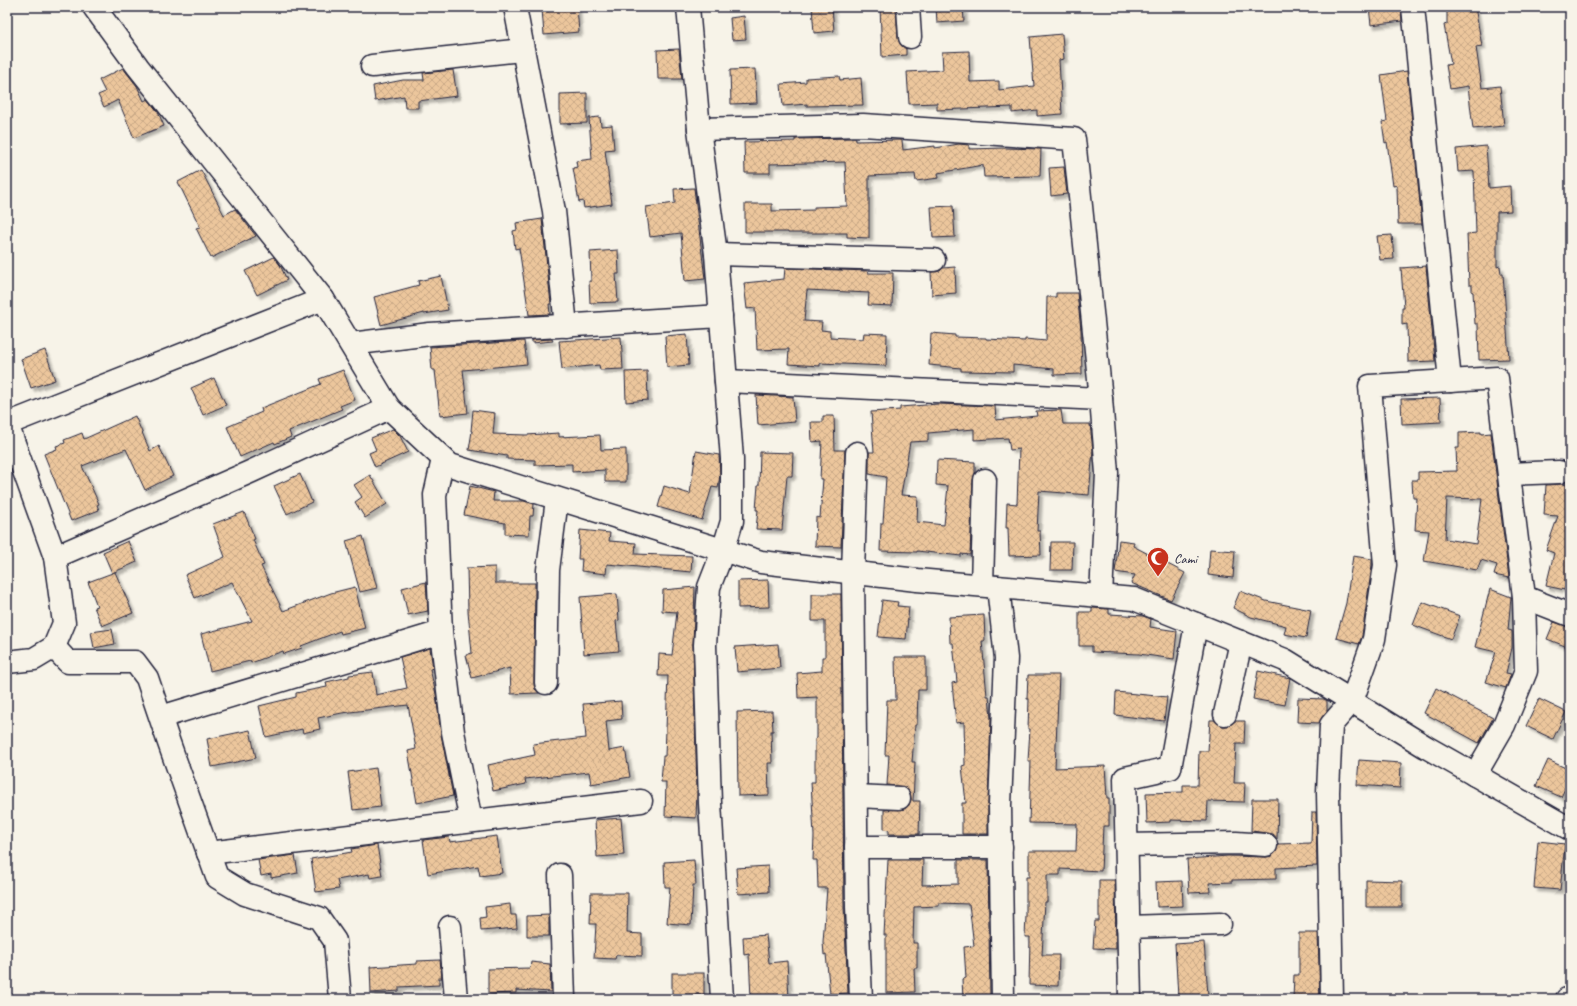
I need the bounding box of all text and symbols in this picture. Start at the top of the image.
mosque icon: Cami [1145,545,1171,578]
place label: Cami [1174,550,1200,567]

